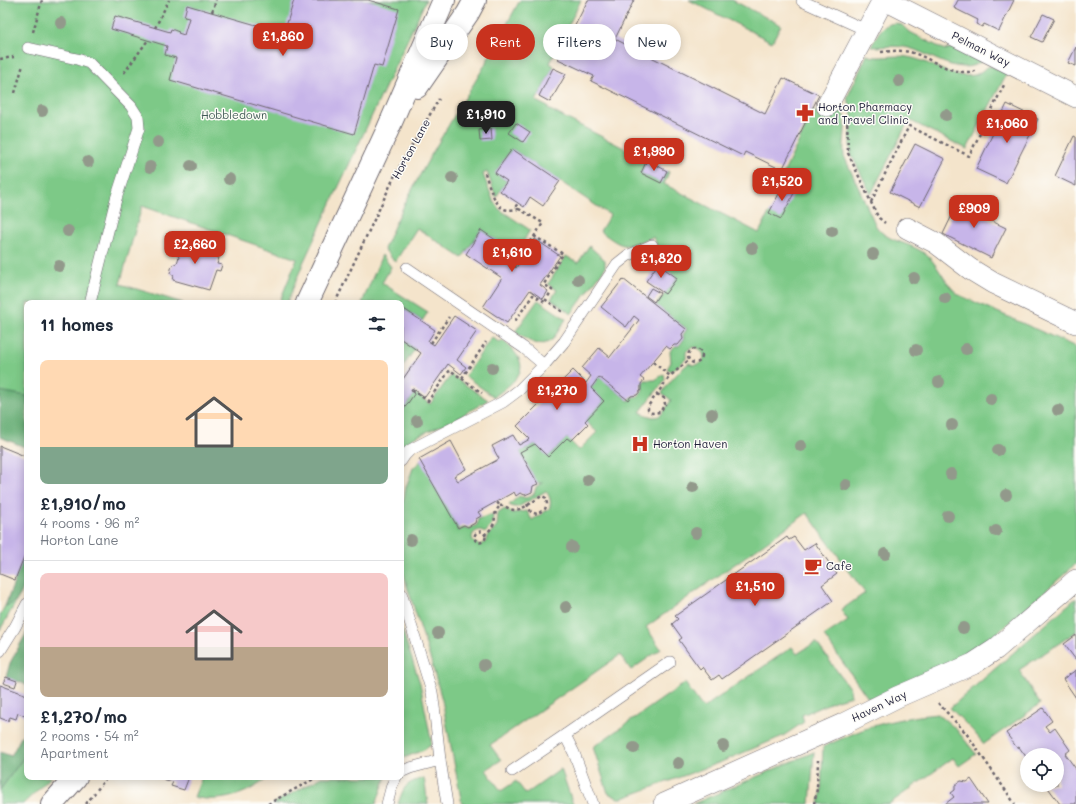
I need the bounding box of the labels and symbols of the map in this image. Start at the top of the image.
pin: £1,860 [250,23,316,57]
street label: Pelman Way [949,27,1013,70]
place label: Horton Pharmacy and Travel Clinic [818,99,912,127]
pin: £1,910 [453,101,519,135]
pharmacy icon: Horton Pharmacy and Travel Clinic [795,103,815,123]
park label: Hobbledown [201,107,267,122]
pin: £1,060 [974,110,1040,144]
street label: Horton Lane [388,116,433,181]
pin: £1,990 [621,138,687,172]
pin: £1,520 [749,168,815,202]
pin: £909 [950,195,998,229]
pin: £2,660 [162,231,228,265]
pin: £1,610 [479,239,545,273]
pin: £1,820 [628,245,694,279]
pin: £1,270 [524,377,590,411]
hospital icon: Horton Haven [630,434,650,454]
place label: Horton Haven [653,436,727,451]
cafe icon: Cafe [803,556,823,576]
place label: Cafe [826,558,852,573]
pin: £1,510 [722,573,788,607]
street label: Haven Way [849,686,909,725]

